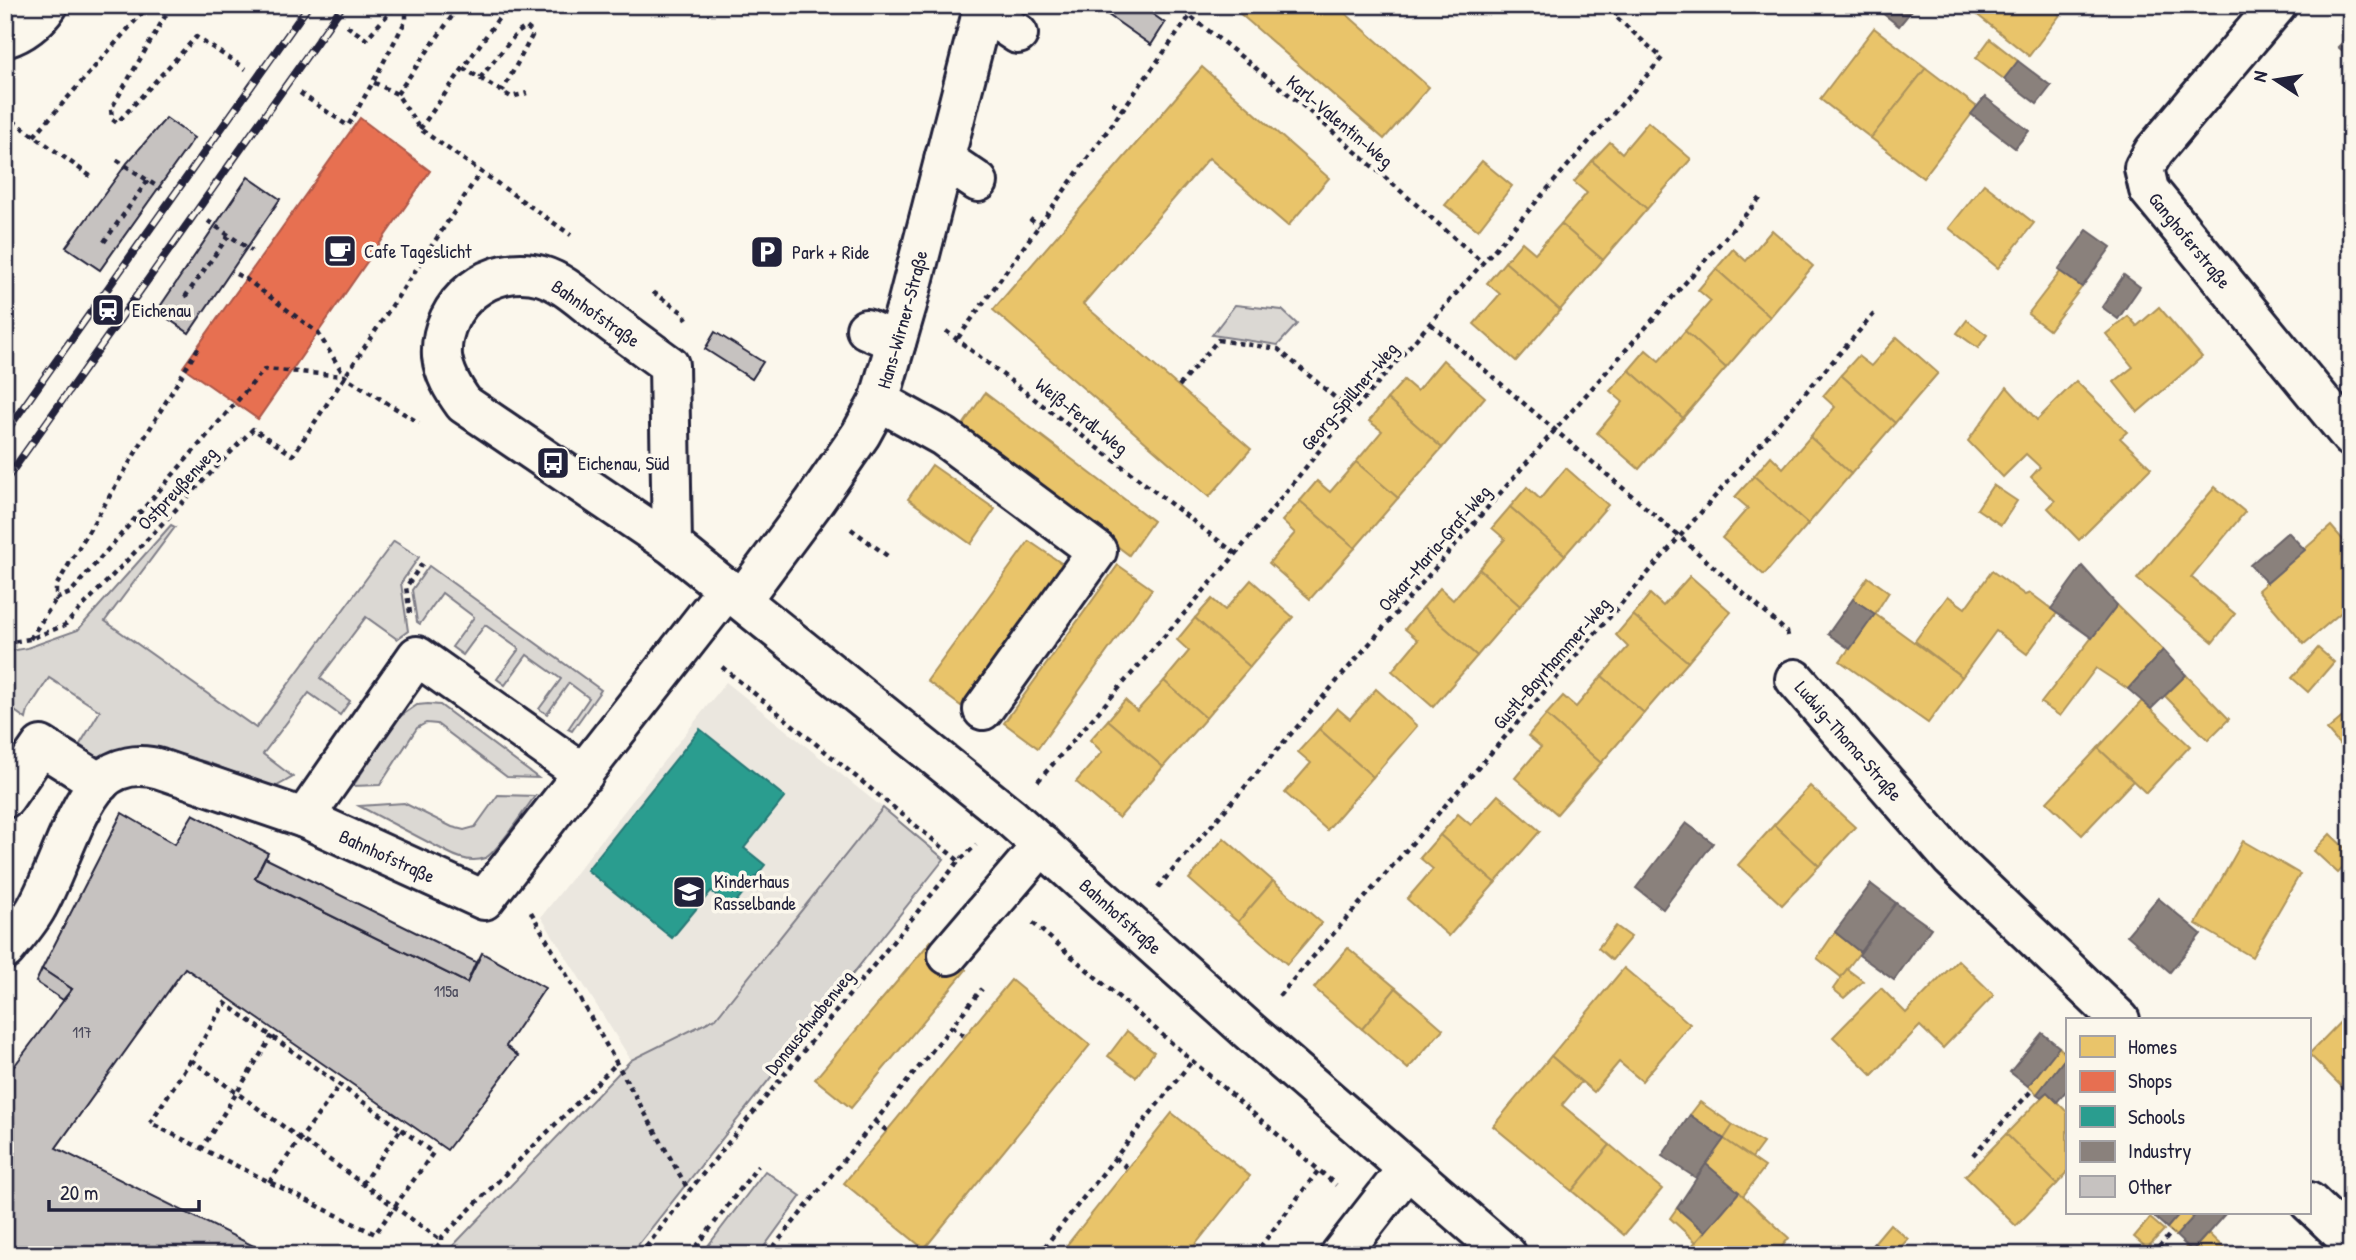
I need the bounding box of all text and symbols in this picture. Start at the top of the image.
north arrow [2240,46,2310,116]
street label: Karl-Valentin-Weg [1281,69,1399,173]
text: N [2246,69,2273,84]
street label: Ganghoferstraße [2143,187,2237,294]
cafe icon: Cafe Tageslicht [321,232,359,270]
parking icon: Park + Ride [748,233,786,271]
place label: Cafe Tageslicht [364,238,472,264]
place label: Park + Ride [792,239,870,265]
street label: Hans-Wirner-Straße [870,247,934,391]
street label: Bahnhofstraße [547,273,646,353]
station icon: Eichenau [89,291,127,329]
place label: Eichenau [132,297,192,323]
street label: Georg-Spillner-Weg [1295,336,1403,456]
street label: Weiß-Ferdl-Weg [1030,372,1134,460]
street label: Ostpreußenweg [131,440,223,536]
bus stop icon: Eichenau, Süd [534,444,572,482]
place label: Eichenau, Süd [578,450,670,476]
street label: Oskar-Maria-Graf-Weg [1372,479,1496,617]
street label: Gustl-Bayrhammer-Weg [1486,591,1616,735]
street label: Ludwig-Thoma-Straße [1789,675,1909,807]
street label: Bahnhofstraße [335,823,440,889]
place label: Kinderhaus Rasselbande [714,868,797,916]
street label: Bahnhofstraße [1074,872,1168,960]
school or university icon: Kinderhaus Rasselbande [670,873,708,911]
street label: Donauschwabenweg [759,964,859,1080]
house number: 115a [434,980,458,1002]
legend [2066,1018,2310,1214]
house number: 117 [72,1021,92,1043]
text: Homes [2128,1032,2177,1061]
text: Shops [2128,1066,2172,1095]
text: Schools [2128,1102,2185,1131]
text: Industry [2128,1136,2191,1165]
scale bar [49,1169,200,1213]
text: Other [2128,1172,2172,1201]
text: 20 m [60,1178,98,1207]

